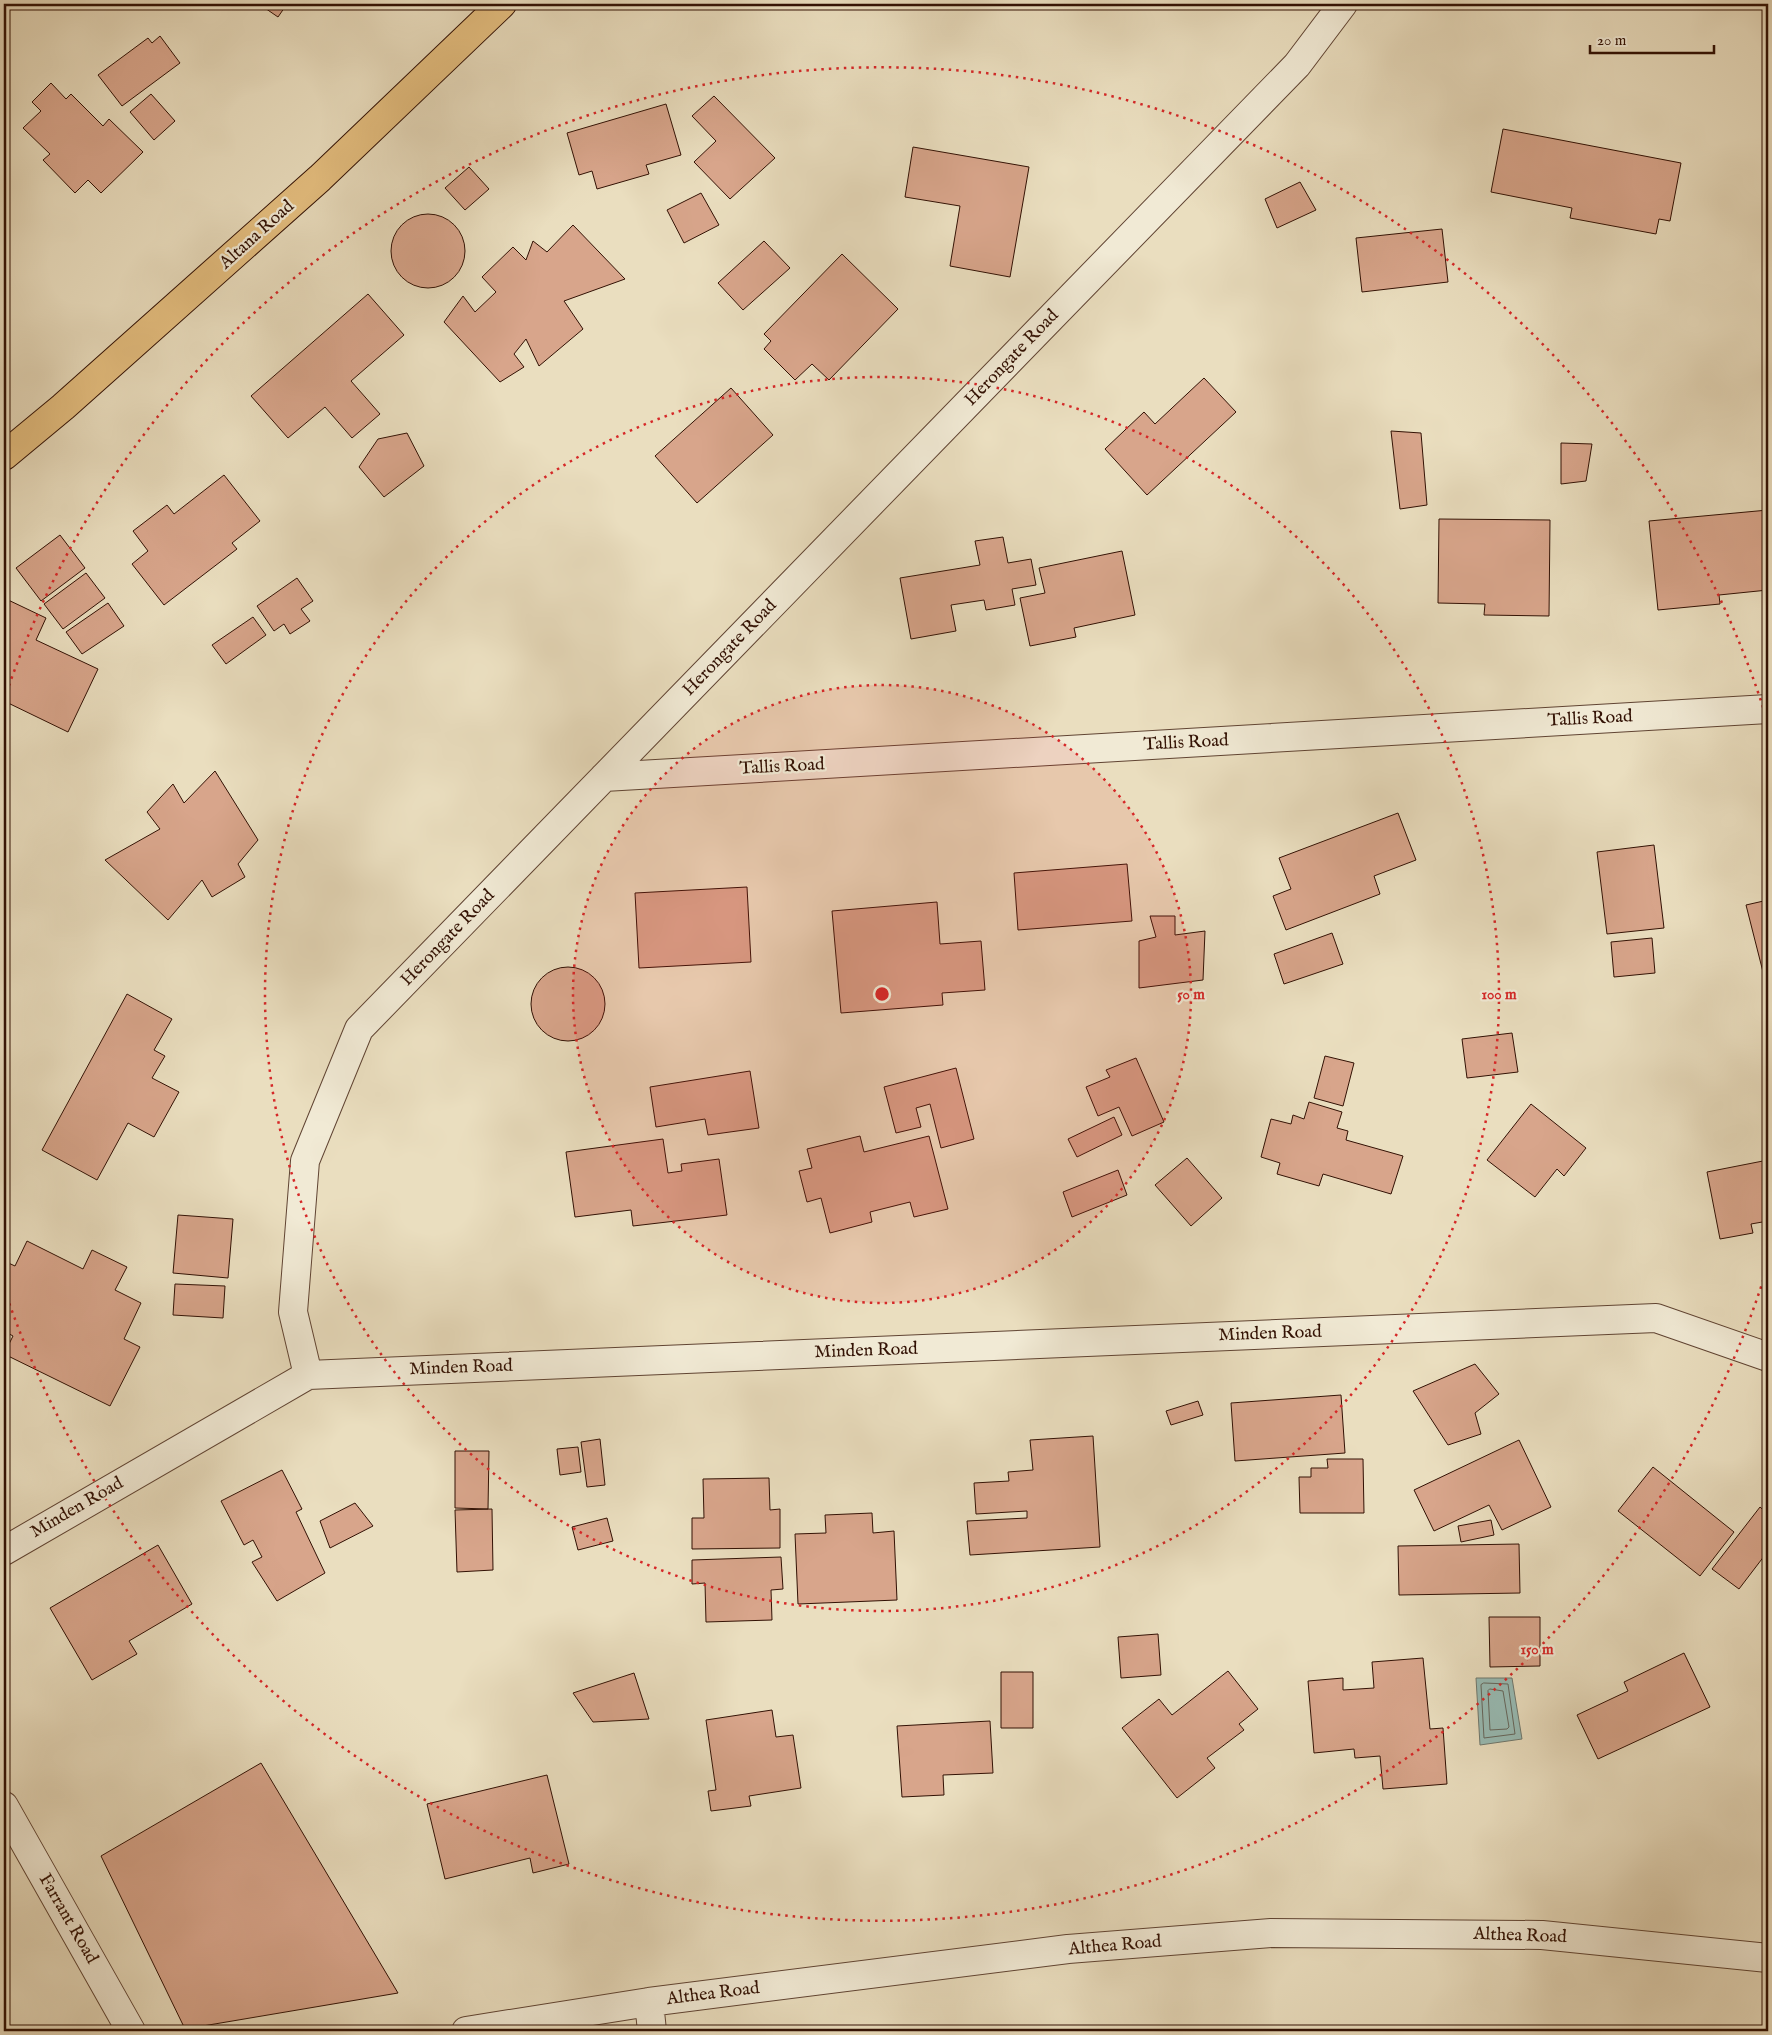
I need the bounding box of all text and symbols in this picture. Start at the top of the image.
scale bar [1590,22,1713,54]
text: 20 m [1597,31,1627,50]
street label: Altana Road [214,195,300,275]
street label: Herongate Road [960,304,1064,411]
street label: Herongate Road [678,594,782,701]
street label: Tallis Road [1547,705,1634,733]
street label: Tallis Road [1143,729,1230,757]
street label: Tallis Road [739,753,826,781]
street label: Herongate Road [396,884,500,991]
centre of rings [873,985,891,1003]
text: 50 m [1177,985,1205,1004]
text: 100 m [1481,985,1517,1004]
street label: Minden Road [1218,1321,1322,1347]
street label: Minden Road [814,1338,918,1364]
street label: Minden Road [409,1355,513,1381]
street label: Minden Road [26,1472,128,1544]
text: 150 m [1520,1640,1554,1659]
street label: Farrant Road [33,1870,103,1969]
street label: Althea Road [1472,1923,1567,1949]
street label: Althea Road [1066,1930,1163,1962]
street label: Althea Road [664,1977,761,2011]

